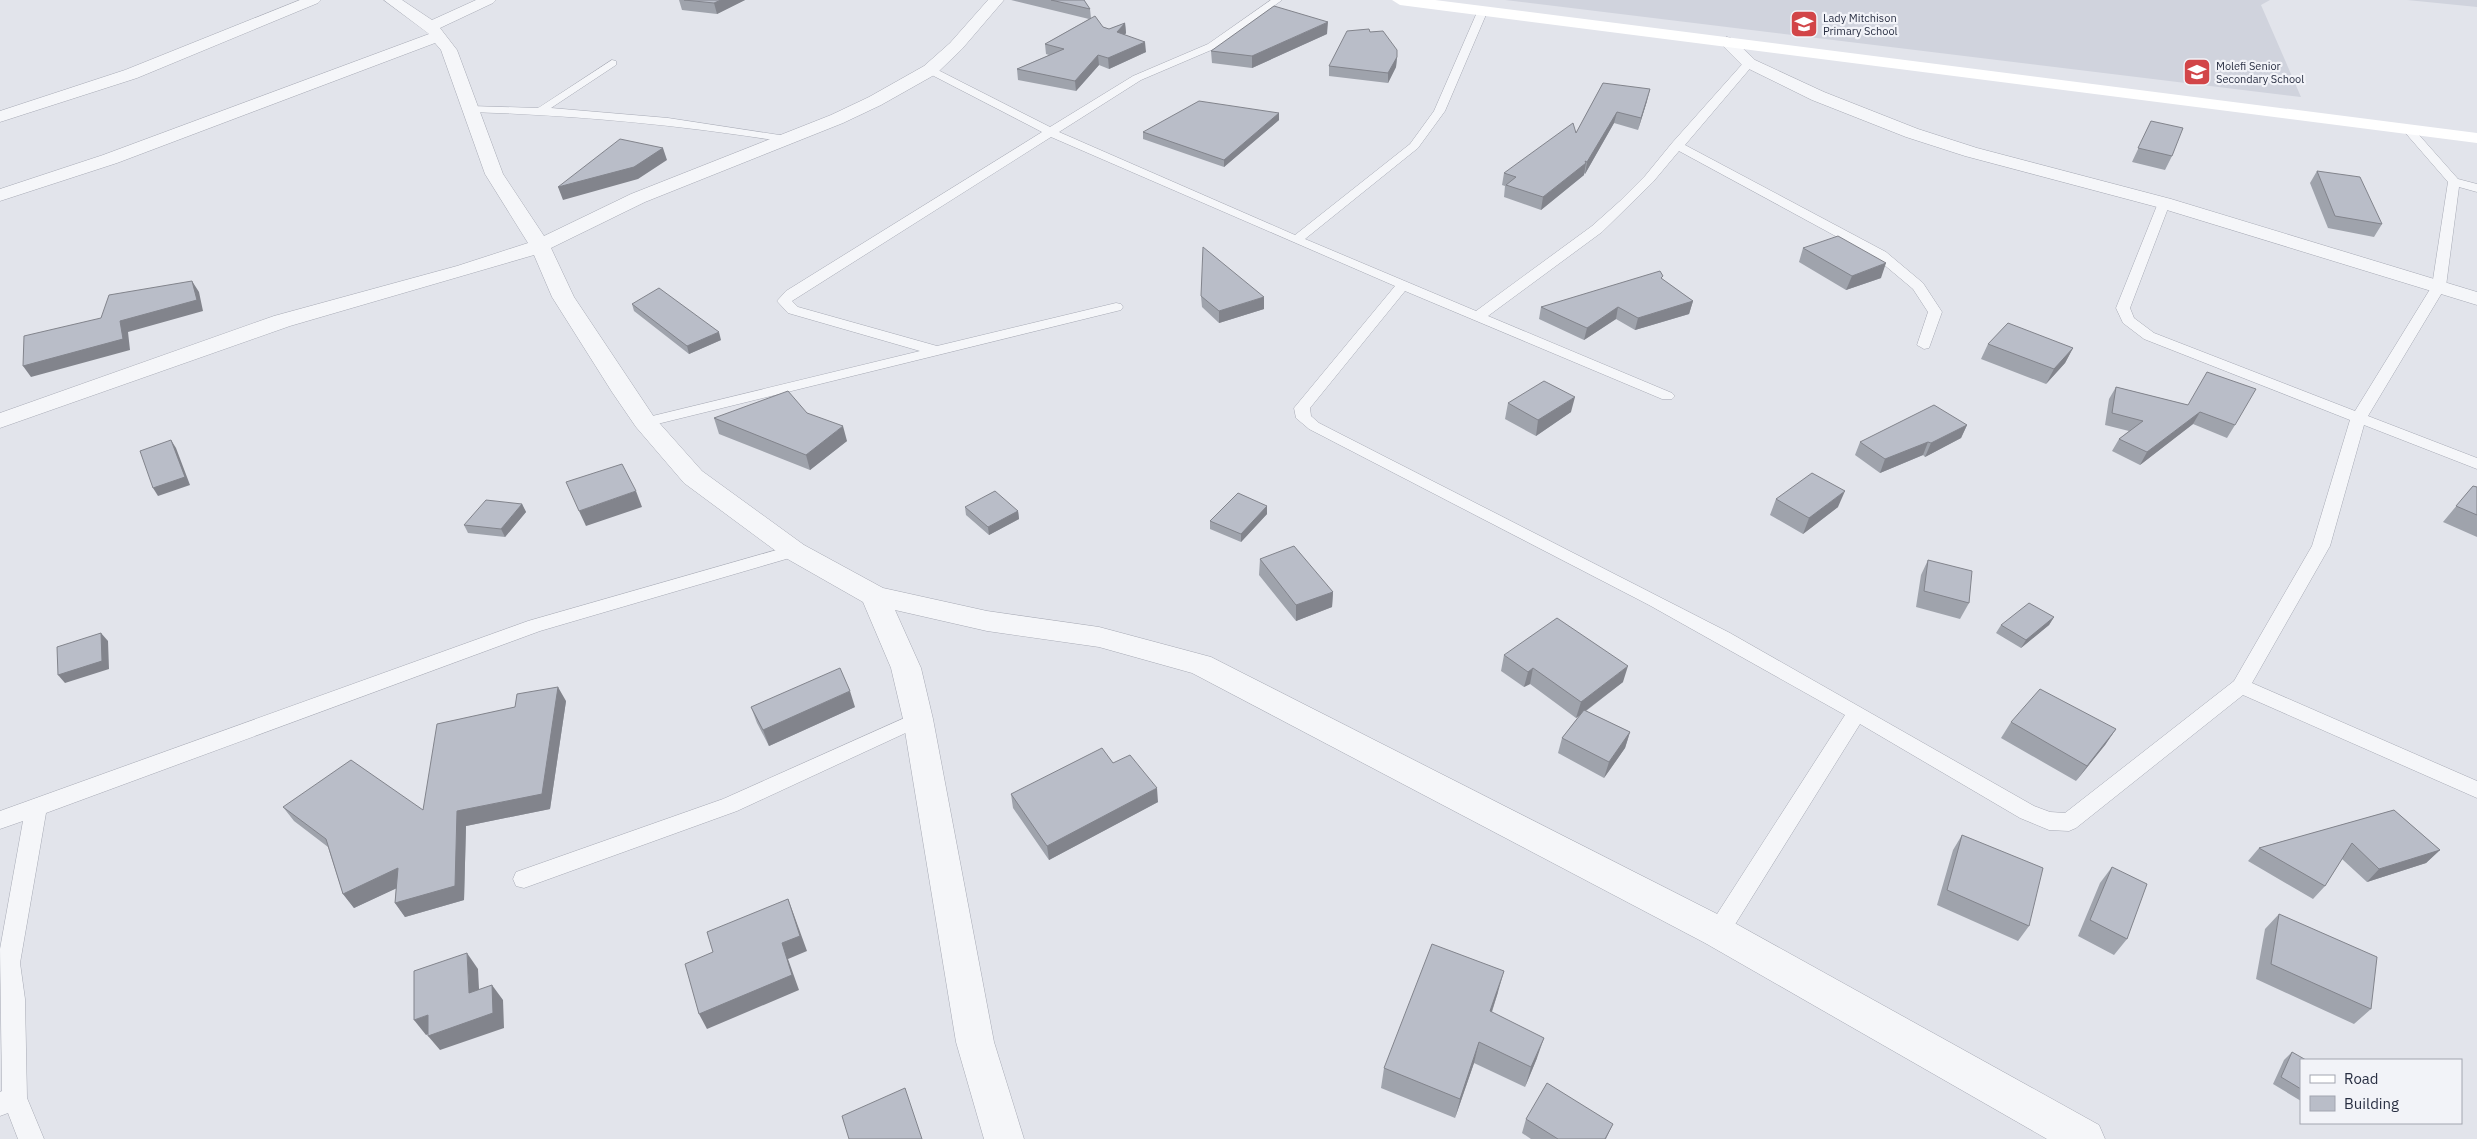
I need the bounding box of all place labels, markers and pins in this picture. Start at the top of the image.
school or university icon: Lady Mitchison Primary School [1789,9,1819,39]
place label: Lady Mitchison Primary School [1823,11,1898,38]
school or university icon: Molefi Senior Secondary School [2182,57,2212,87]
place label: Molefi Senior Secondary School [2216,59,2304,86]

